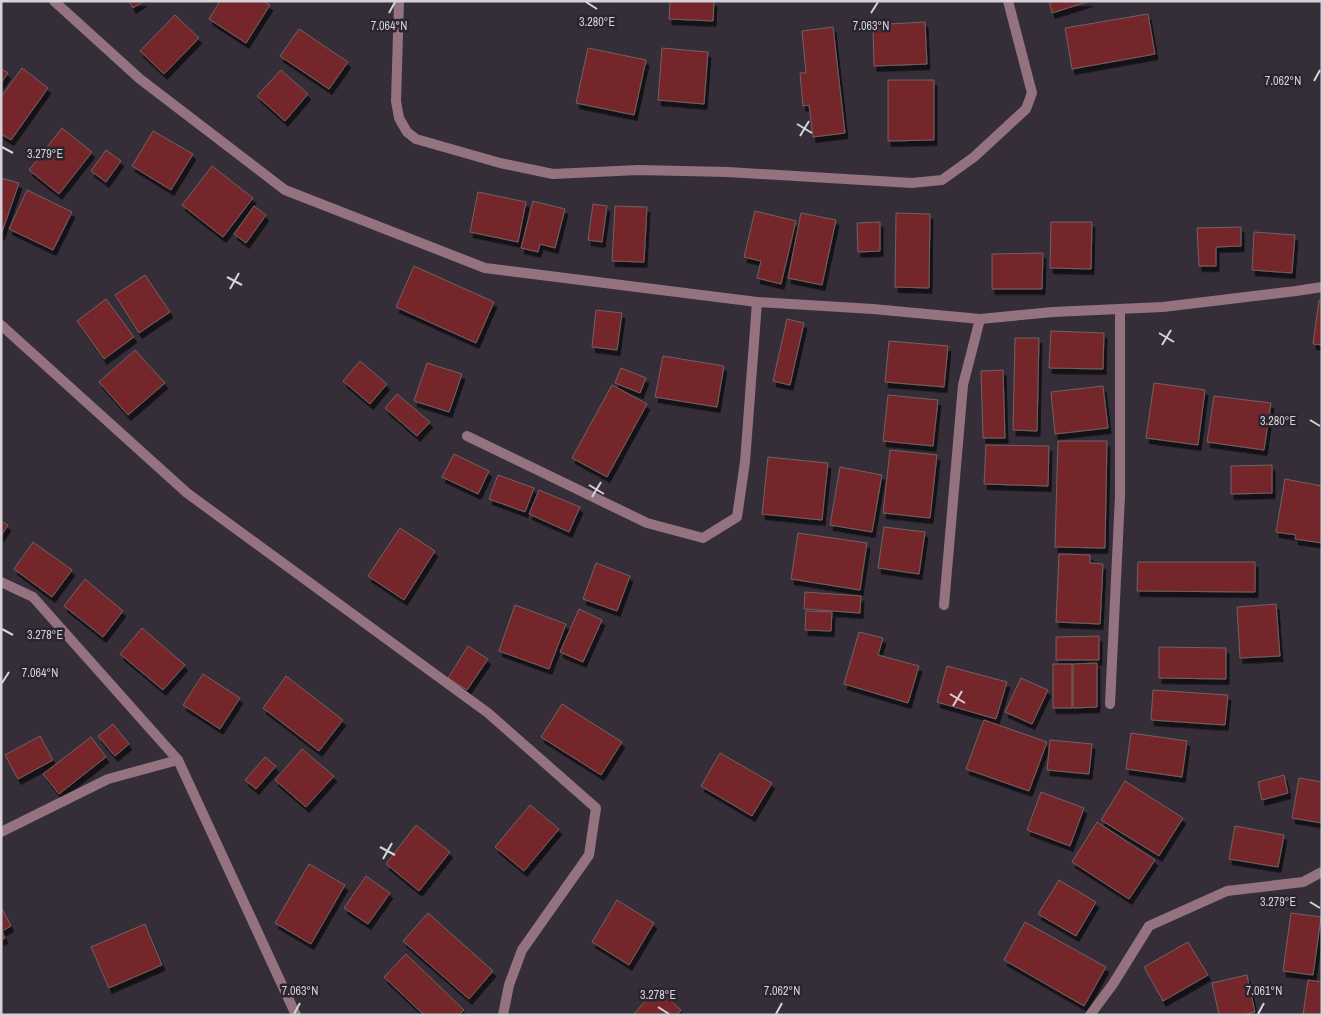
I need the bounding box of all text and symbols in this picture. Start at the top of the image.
text: 3.280°E [579,14,615,30]
text: 7.064°N [371,18,407,34]
text: 7.063°N [853,18,889,34]
text: 7.062°N [1265,73,1301,89]
text: 3.279°E [27,146,63,162]
text: 3.280°E [1260,413,1296,429]
text: 3.278°E [27,627,63,643]
text: 7.064°N [22,665,58,681]
text: 3.279°E [1260,894,1296,910]
text: 7.063°N [282,983,318,999]
text: 7.062°N [764,983,800,999]
text: 7.061°N [1246,983,1282,999]
text: 3.278°E [640,987,676,1003]

